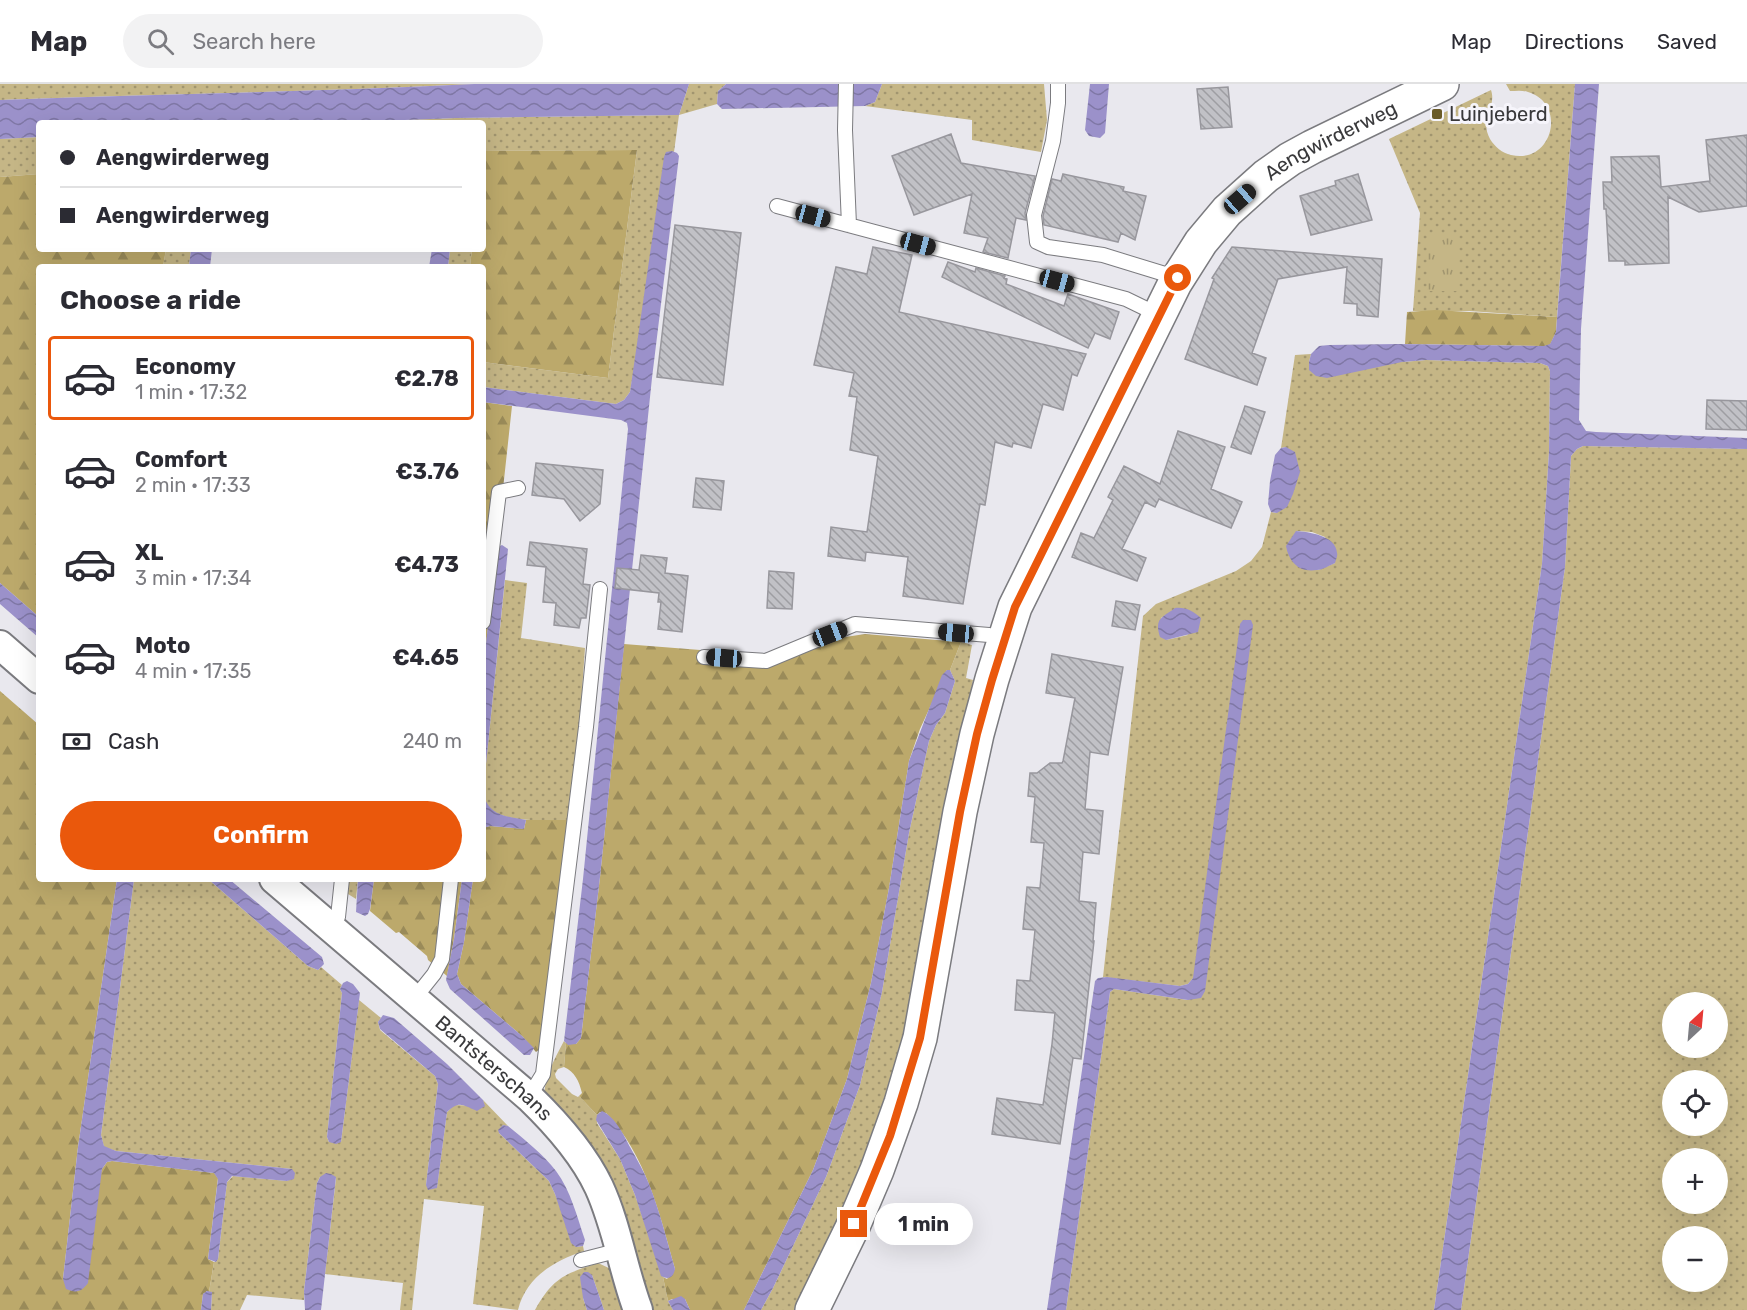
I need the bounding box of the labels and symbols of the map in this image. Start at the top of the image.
street label: Aengwirderweg [1260,96,1401,185]
place label: Luinjeberd [1449,102,1548,126]
marker: Luinjeberd [1430,107,1444,121]
car [1221,180,1259,218]
car [793,203,833,229]
car [898,231,938,257]
route start [1164,264,1191,291]
car [1037,268,1077,294]
car [810,619,850,649]
car [937,622,975,644]
car [705,648,743,668]
north arrow [1662,992,1728,1058]
street label: Bantsterschans [430,1010,558,1125]
callout: 1 min [875,1203,974,1245]
route end [840,1210,867,1237]

